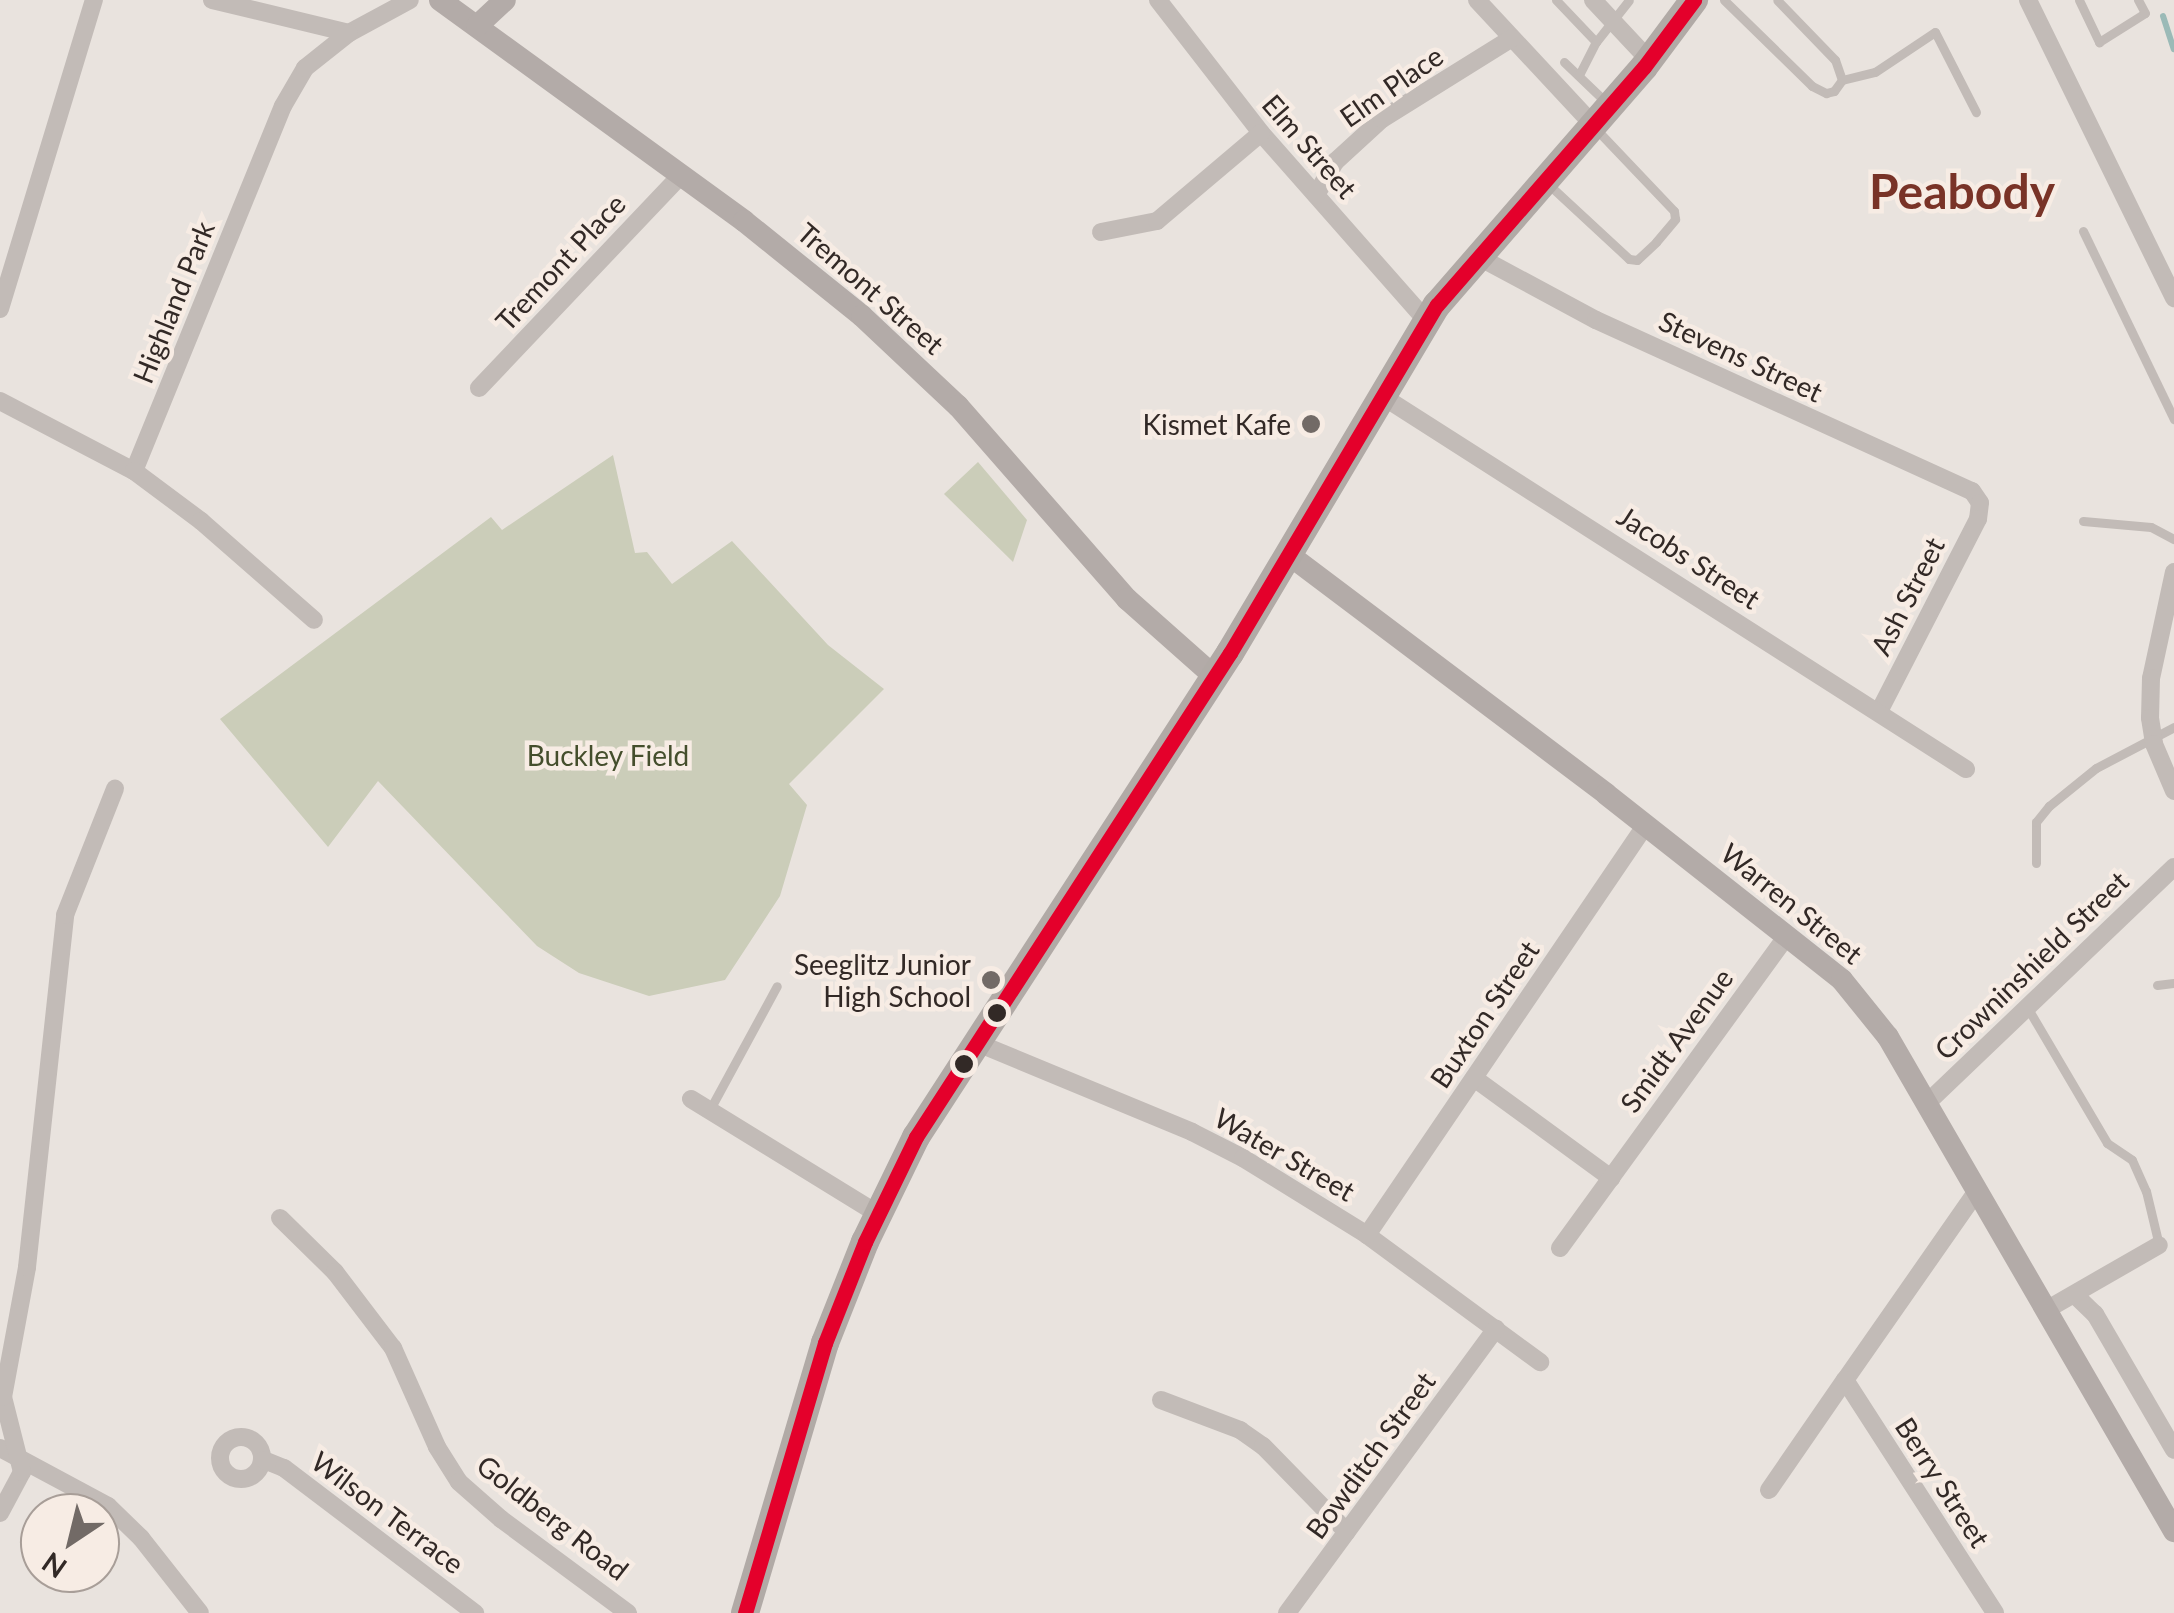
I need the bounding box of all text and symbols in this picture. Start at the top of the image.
street label: Elm Place [1333,38,1449,134]
street label: Elm Street [1256,87,1364,205]
district label: Peabody [1869,162,2055,220]
street label: Tremont Place [488,187,632,337]
street label: Tremont Street [791,215,951,361]
street label: Highland Park [125,216,221,388]
street label: Stevens Street [1654,303,1828,409]
place label: Kismet Kafe [1142,407,1291,441]
marker: Kismet Kafe [1300,413,1322,435]
street label: Jacobs Street [1612,499,1766,615]
street label: Ash Street [1863,532,1951,660]
park label: Buckley Field [526,738,690,772]
street label: Warren Street [1714,836,1870,970]
street label: Crowninshield Street [1927,864,2135,1066]
street label: Buxton Street [1423,934,1545,1094]
place label: Seeglitz Junior High School [793,947,971,1013]
street label: Smidt Avenue [1612,961,1740,1119]
marker: Seeglitz Junior High School [980,969,1002,991]
unlabelled marker [987,1003,1007,1023]
unlabelled marker [954,1054,974,1074]
street label: Water Street [1209,1100,1361,1208]
street label: Bowditch Street [1298,1365,1442,1545]
street label: Berry Street [1889,1411,1997,1553]
street label: Wilson Terrace [305,1444,471,1580]
street label: Goldberg Road [471,1448,635,1586]
north arrow [20,1493,120,1593]
text: N [35,1546,73,1586]

